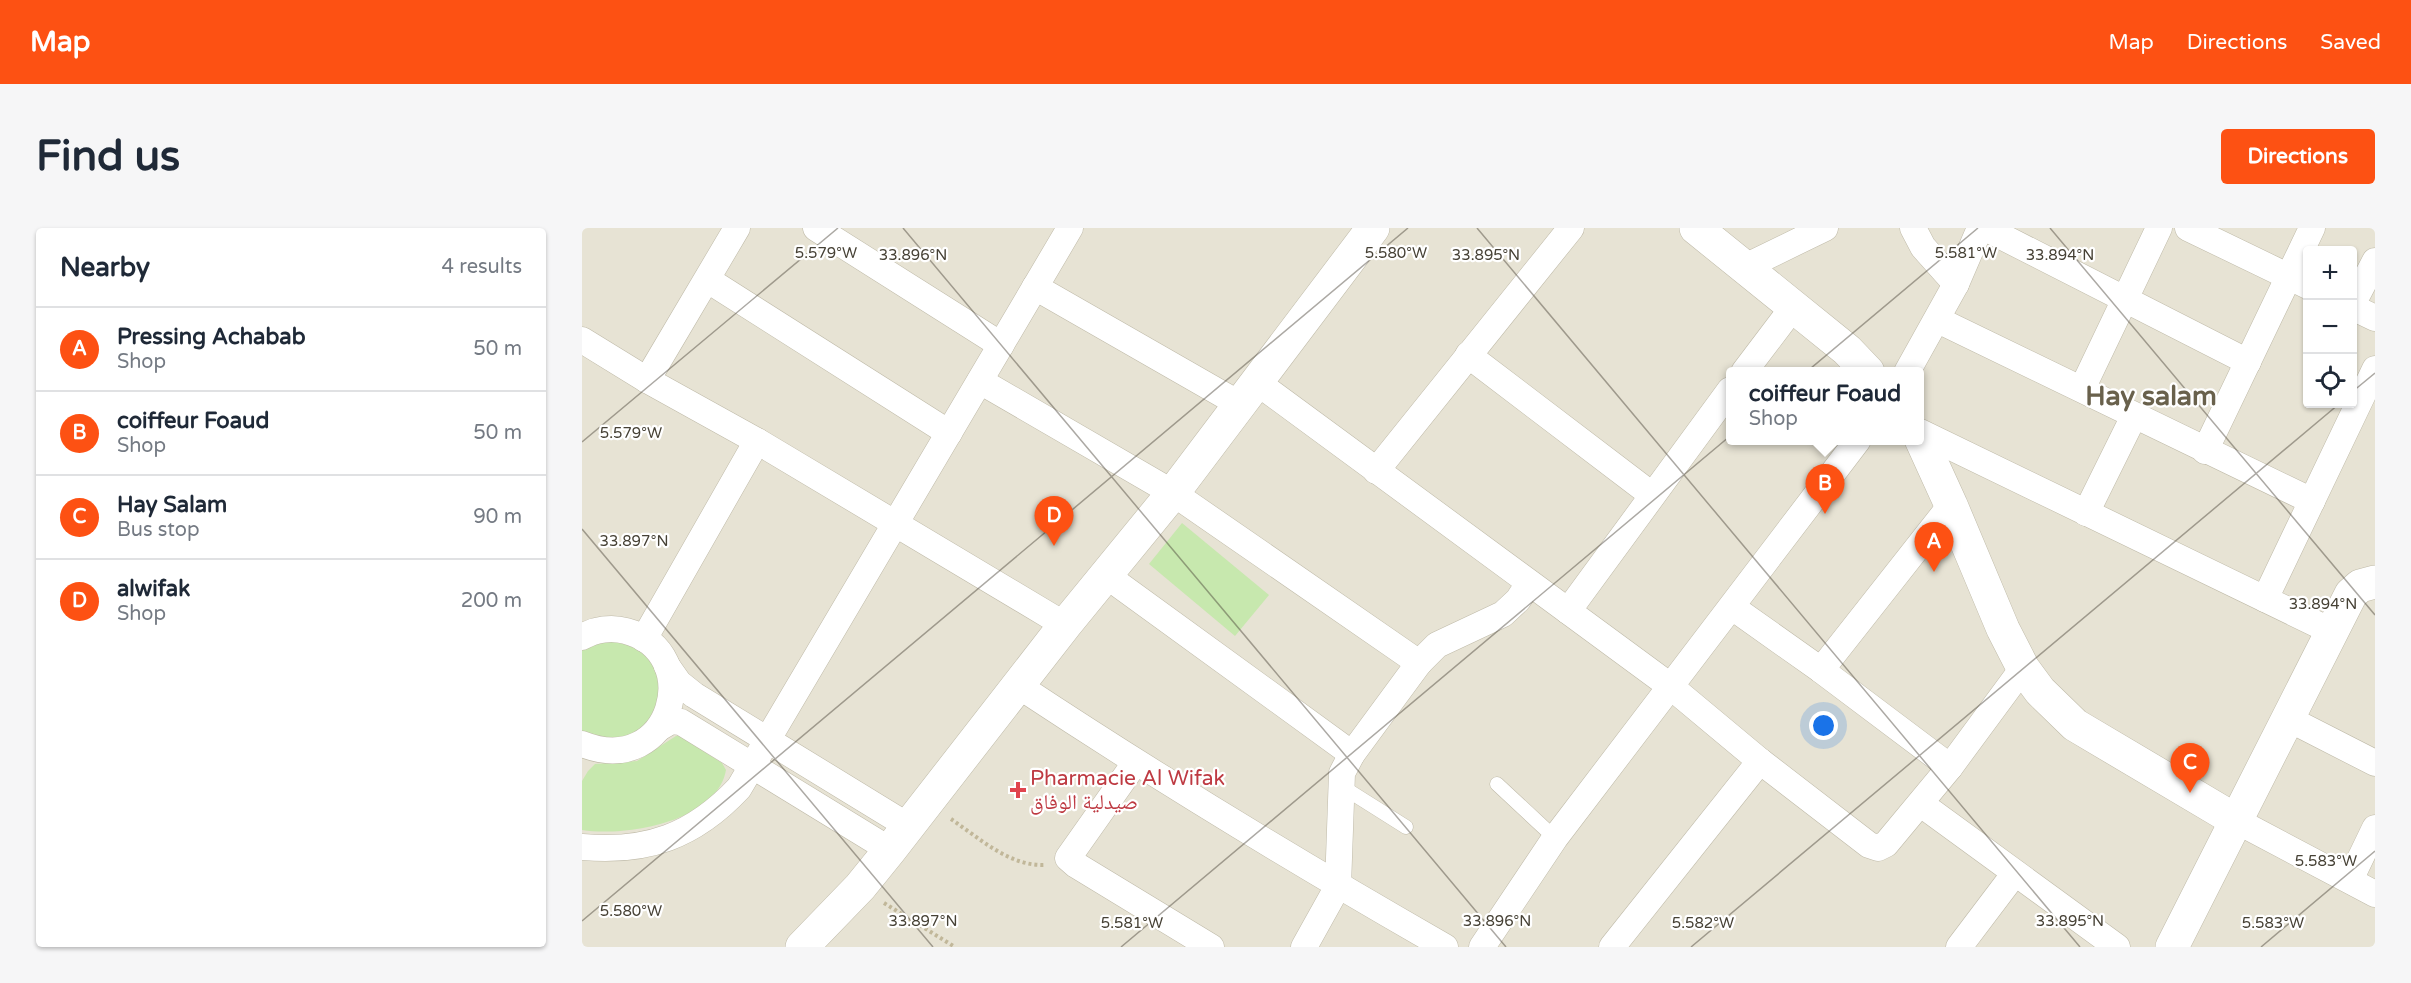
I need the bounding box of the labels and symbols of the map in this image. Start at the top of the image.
text: 5.579°W [795,244,857,262]
text: 5.580°W [1365,244,1427,262]
text: 5.581°W [1935,244,1997,262]
text: 33.896°N [879,246,947,264]
text: 33.895°N [1452,246,1520,264]
text: 33.894°N [2026,246,2094,264]
district label: Hay salam [2085,380,2217,413]
text: 5.579°W [600,424,662,442]
pin: B [1806,464,1844,514]
pin: D [1034,496,1074,546]
pin: A [1914,522,1954,572]
text: 33.897°N [600,532,668,550]
text: 33.894°N [2289,595,2357,613]
your location [1809,711,1838,740]
pin: C [2170,744,2210,793]
place label: Pharmacie Al Wifak صيدلية الوفاق [1030,766,1225,815]
marker: Pharmacie Al Wifak صيدلية الوفاق [1011,783,1025,797]
text: 5.583°W [2295,852,2357,870]
text: 5.580°W [600,902,662,920]
text: 33.897°N [889,912,957,930]
text: 33.896°N [1463,912,1531,930]
text: 33.895°N [2036,912,2104,930]
text: 5.581°W [1101,914,1163,932]
text: 5.582°W [1672,914,1734,932]
text: 5.583°W [2242,914,2304,932]

